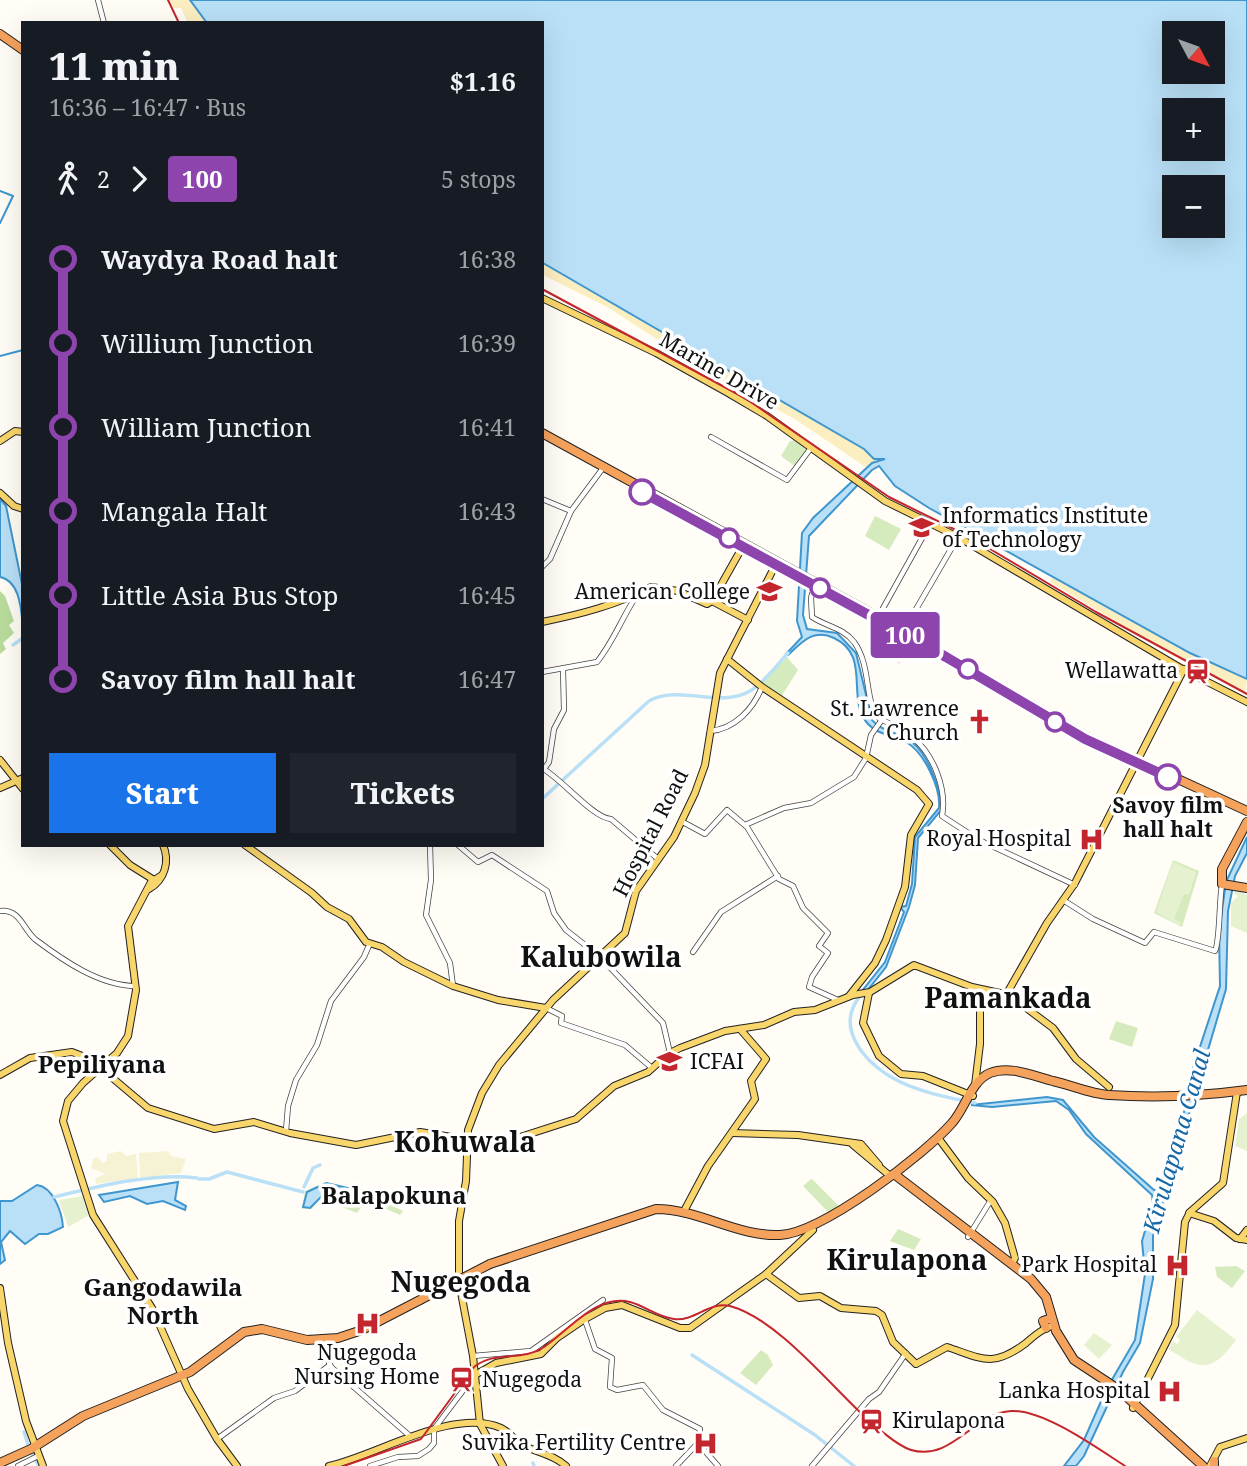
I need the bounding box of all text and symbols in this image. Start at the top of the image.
north arrow [1162,21,1225,84]
map controls [1162,21,1225,238]
text: 11 min [49,39,180,91]
text: $1.16 [450,63,516,99]
text: 16:36 – 16:47 · Bus [49,91,246,123]
button: + [1162,98,1225,161]
icon: walk [49,160,87,198]
icon: forward [120,160,158,198]
text: 100 [182,162,223,195]
text: 2 [97,163,110,195]
text: 5 stops [441,163,516,195]
button: − [1162,175,1225,238]
text: Waydya Road halt [101,241,338,277]
text: 16:38 [458,243,516,275]
text: Willium Junction [101,325,313,361]
street label: Marine Drive [655,325,784,416]
text: 16:39 [458,327,516,359]
text: William Junction [101,409,312,445]
text: 16:41 [458,411,516,443]
unlabelled marker [629,479,655,505]
text: Mangala Halt [101,493,267,529]
text: 16:43 [458,495,516,527]
place label: Informatics Institute of Technology [942,501,1148,553]
school or university icon: Informatics Institute of Technology [908,514,936,542]
unlabelled marker [719,528,739,548]
text: Little Asia Bus Stop [101,577,339,613]
place label: American College [575,577,750,605]
school or university icon: American College [756,578,784,606]
unlabelled marker [810,578,830,598]
text: 16:45 [458,579,516,611]
line badge: 100 [865,612,945,658]
text: 100 [885,618,925,651]
place label: Wellawatta [1065,656,1178,684]
station icon: Wellawatta [1184,657,1212,685]
unlabelled marker [958,659,978,679]
text: Savoy film hall halt [101,661,356,697]
text: 16:47 [458,663,516,695]
place label: St. Lawrence Church [830,694,959,746]
church icon: St. Lawrence Church [965,707,993,735]
unlabelled marker [1045,712,1065,732]
button: Start [49,753,276,833]
button: Tickets [290,753,516,833]
street label: Hospital Road [606,764,694,901]
marker: Savoy film hall halt [1155,764,1181,790]
place label: Savoy film hall halt [1113,791,1224,843]
place label: Royal Hospital [926,824,1071,852]
hospital icon: Royal Hospital [1077,825,1105,853]
district label: Kalubowila [520,937,682,975]
district label: Pamankada [924,978,1092,1016]
water label: Kirulapana Canal [1134,1045,1218,1237]
district label: Pepiliyana [38,1047,166,1080]
place label: ICFAI [690,1047,744,1075]
school or university icon: ICFAI [656,1048,684,1076]
district label: Kohuwala [394,1122,536,1160]
district label: Balapokuna [321,1178,467,1211]
district label: Kirulapona [826,1240,988,1278]
place label: Park Hospital [1021,1250,1157,1278]
hospital icon: Park Hospital [1163,1251,1191,1279]
district label: Nugegoda [391,1262,531,1300]
district label: Gangodawila North [84,1270,242,1331]
hospital icon: Nugegoda Nursing Home [353,1310,381,1338]
place label: Nugegoda Nursing Home [294,1338,440,1390]
place label: Nugegoda [482,1365,582,1393]
station icon: Nugegoda [448,1366,476,1394]
place label: Lanka Hospital [998,1376,1150,1404]
hospital icon: Lanka Hospital [1156,1377,1184,1405]
place label: Kirulapona [892,1406,1005,1434]
station icon: Kirulapona [858,1407,886,1435]
place label: Suvika Fertility Centre [462,1428,686,1456]
hospital icon: Suvika Fertility Centre [692,1429,720,1457]

